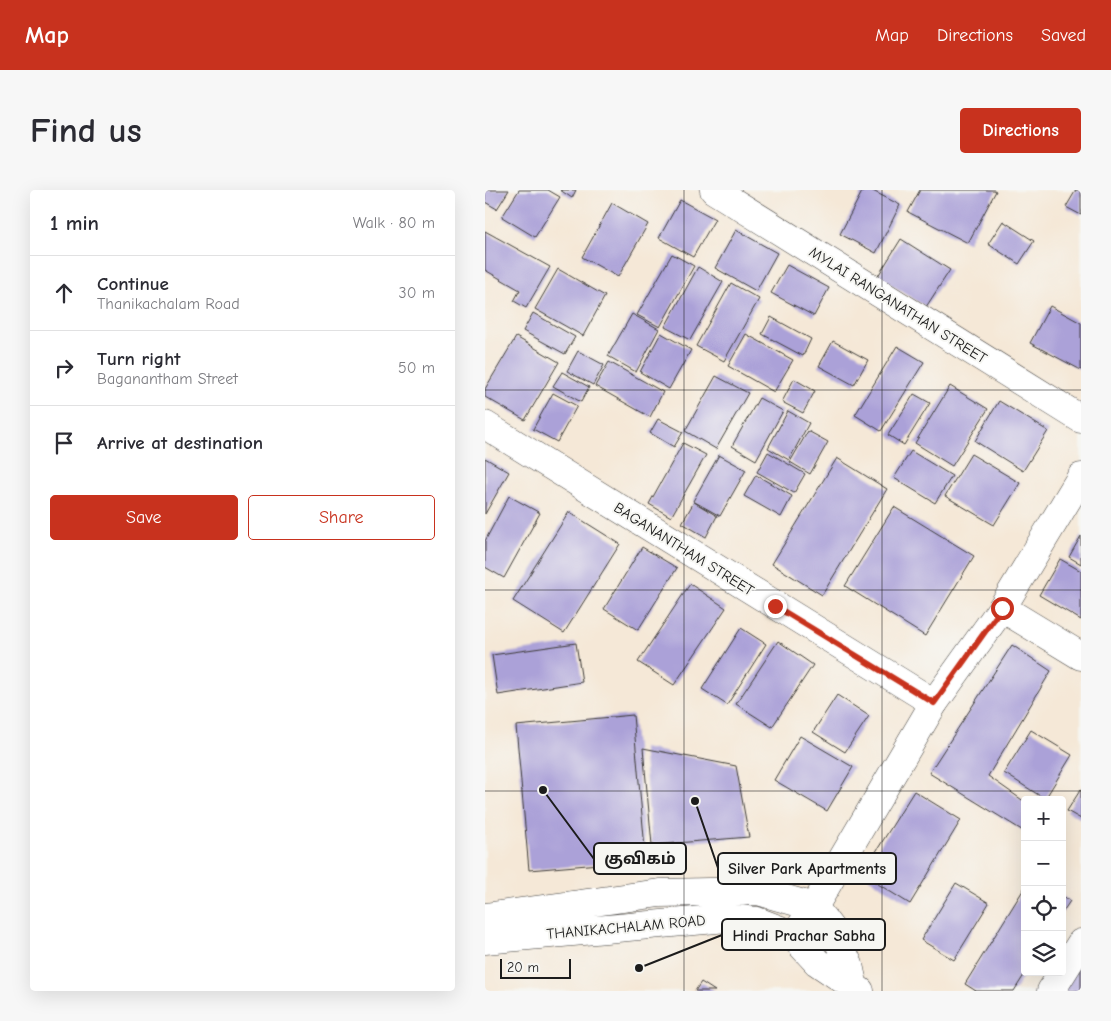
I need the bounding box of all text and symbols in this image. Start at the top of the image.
text: Map [25,21,69,49]
text: Map [875,25,909,46]
text: Directions [937,25,1013,46]
text: Saved [1041,25,1086,46]
button: Directions [960,108,1081,153]
text: Find us [30,110,142,151]
text: 1 min [50,211,99,235]
text: Walk · 80 m [353,214,435,232]
street label: MYLAI RANGANATHAN STREET [806,243,990,367]
text: Continue [97,273,169,295]
icon: ahead [50,279,78,307]
text: 30 m [399,284,435,302]
text: Thanikachalam Road [97,295,240,313]
text: Turn right [97,348,181,370]
icon: right [50,354,78,382]
text: 50 m [398,359,435,377]
text: Baganantham Street [97,370,238,388]
icon: arrive [50,429,78,457]
text: Arrive at destination [97,432,263,454]
button: Save [50,495,238,540]
button: Share [248,495,435,540]
street label: BAGANANTHAM STREET [611,498,758,600]
route end [764,595,787,618]
route start [991,597,1014,620]
map controls [1021,796,1066,976]
button: + [1021,796,1066,841]
button: − [1021,841,1066,886]
callout: குவிகம் [594,843,686,874]
text: குவிகம் [604,850,676,869]
callout: Silver Park Apartments [718,853,896,884]
text: Silver Park Apartments [728,860,886,878]
button: locate [1021,886,1066,931]
street label: THANIKACHALAM ROAD [546,911,706,943]
callout: Hindi Prachar Sabha [722,919,885,950]
text: Hindi Prachar Sabha [733,927,875,945]
button: layers [1021,931,1066,976]
scale bar [500,956,571,979]
text: 20 m [507,959,539,976]

